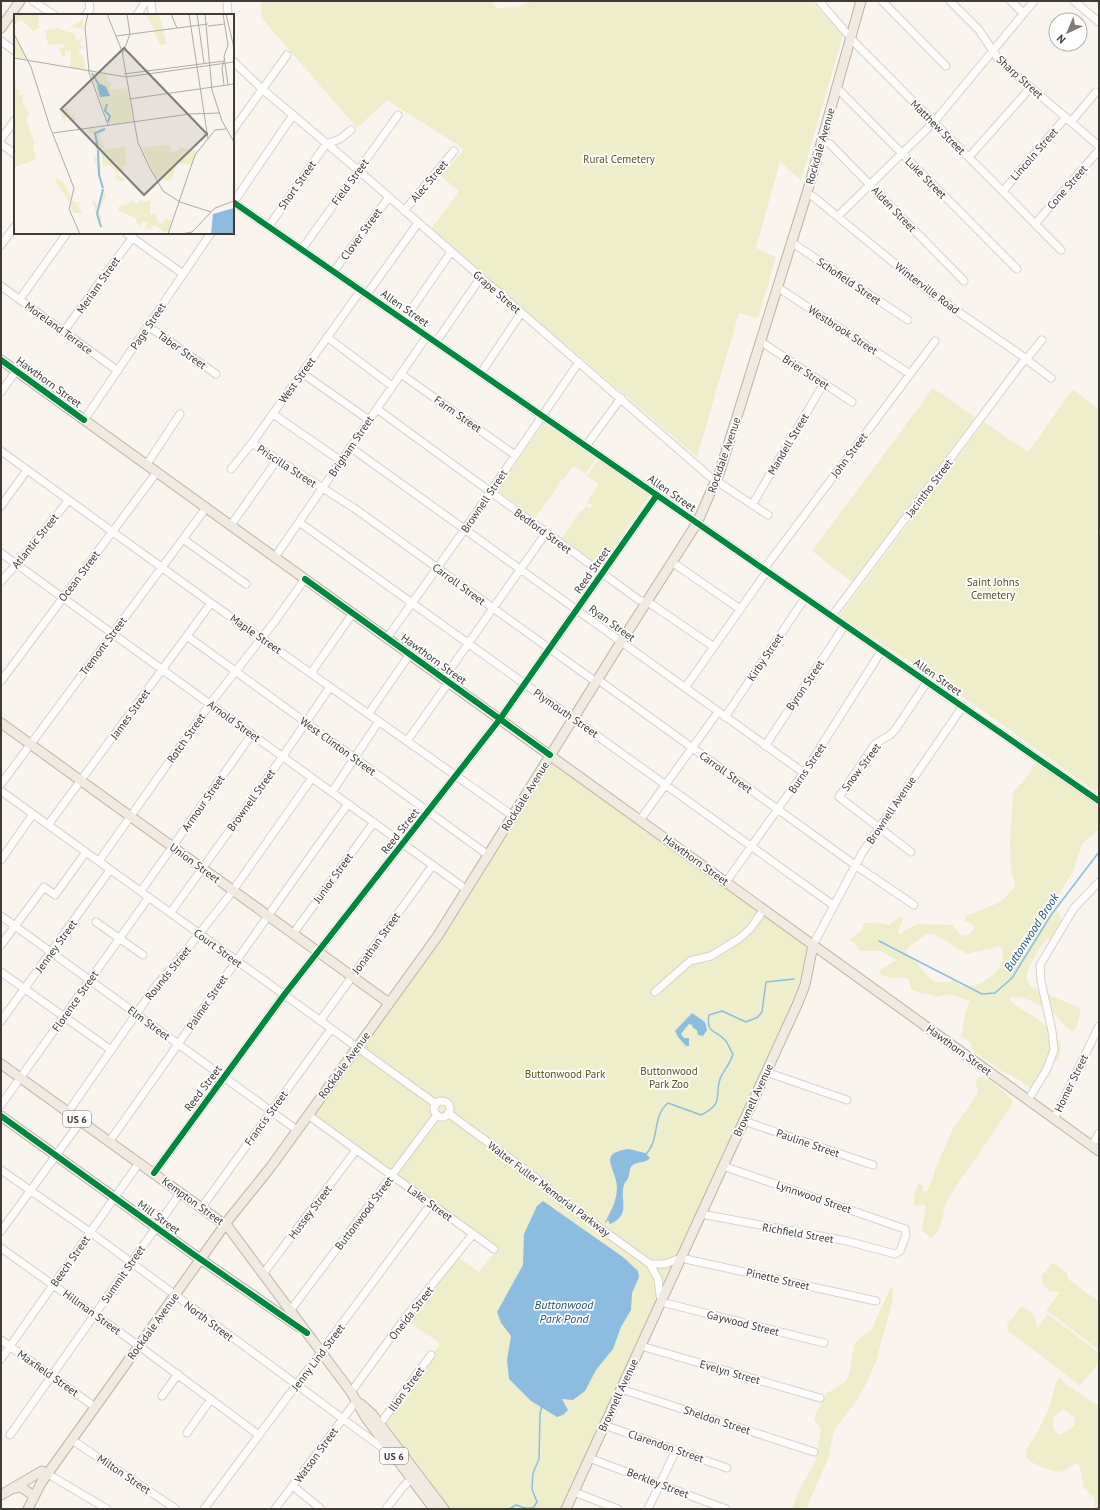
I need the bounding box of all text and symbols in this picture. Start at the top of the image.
north arrow [1048,12,1088,52]
inset map [14,14,234,234]
text: N [1054,32,1069,47]
street label: Sharp Street [994,52,1046,102]
street label: Matthew Street [908,97,969,158]
street label: Rockdale Avenue [802,106,838,186]
street label: Lincoln Street [1007,124,1061,183]
park label: Rural Cemetery [583,152,656,166]
street label: Luke Street [902,154,950,202]
street label: Field Street [328,156,372,208]
street label: Alec Street [407,157,451,205]
street label: Short Street [275,158,319,212]
street label: Cone Street [1044,162,1090,212]
street label: Alden Street [869,183,919,235]
street label: Clover Street [337,205,385,263]
street label: Meriam Street [73,254,123,316]
street label: Schofield Street [814,254,884,308]
street label: Winterville Road [892,259,962,317]
street label: Grape Street [470,268,524,317]
street label: Allen Street [378,286,432,330]
street label: Moreland Terrace [22,299,96,358]
street label: Page Street [127,300,169,352]
street label: Westbrook Street [806,302,881,358]
street label: Taber Street [155,328,209,372]
street label: Brier Street [780,352,832,393]
street label: Hawthorn Street [14,354,85,411]
street label: West Street [276,354,319,406]
street label: Farm Street [432,393,485,436]
street label: Mandell Street [764,411,812,477]
street label: Brigham Street [325,413,377,479]
street label: Rockdale Avenue [704,415,744,495]
street label: John Street [827,430,870,481]
street label: Priscilla Street [255,442,320,491]
street label: Jacintho Street [902,456,956,521]
street label: Brownell Street [458,467,510,535]
street label: Allen Street [645,471,699,515]
street label: Bedford Street [511,505,575,557]
street label: Atlantic Street [8,510,62,571]
street label: Reed Street [571,544,613,596]
street label: Ocean Street [55,547,103,604]
street label: Carroll Street [430,560,489,608]
park label: Saint Johns Cemetery [967,575,1020,602]
street label: Ryan Street [586,602,638,645]
street label: Maple Street [227,611,285,657]
street label: Tremont Street [76,614,130,678]
street label: Kirby Street [744,630,786,684]
street label: Hawthorn Street [399,631,470,688]
street label: Allen Street [911,655,965,699]
street label: Byron Street [783,657,827,713]
street label: Plymouth Street [531,685,601,741]
street label: James Street [106,686,153,743]
street label: Arnold Street [205,697,264,745]
street label: Rotch Street [164,710,208,766]
street label: West Clinton Street [297,714,379,778]
street label: Burns Street [785,740,829,796]
street label: Snow Street [838,740,884,794]
street label: Carroll Street [697,748,756,796]
street label: Rockdale Avenue [498,758,552,833]
street label: Brownell Street [224,766,278,834]
street label: Armour Street [178,772,228,834]
street label: Brownell Avenue [863,773,919,847]
street label: Reed Street [378,805,422,857]
street label: Hawthorn Street [661,832,732,889]
street label: Union Street [167,840,223,886]
street label: Junior Street [309,850,356,907]
water label: Buttonwood Brook [1000,890,1062,974]
street label: Jonathan Street [348,909,403,977]
street label: Jenney Street [32,917,80,976]
street label: Court Street [191,926,245,970]
street label: Rounds Street [142,943,194,1003]
street label: Florence Street [49,967,101,1034]
street label: Palmer Street [183,971,231,1032]
street label: Elm Street [125,1003,173,1043]
street label: Hawthorn Street [924,1022,995,1079]
street label: Rockdale Avenue [315,1028,373,1101]
street label: Homer Street [1051,1052,1091,1114]
street label: Brownell Avenue [730,1061,776,1139]
street label: Reed Street [181,1062,225,1114]
park label: Buttonwood Park Zoo [640,1064,698,1091]
park label: Buttonwood Park [525,1067,606,1081]
street label: Francis Street [241,1088,291,1148]
road number: US 6 [63,1111,91,1127]
street label: Pauline Street [775,1126,842,1160]
street label: Walter Fuller Memorial Parkway [485,1138,614,1240]
street label: Buttonwood Street [332,1173,396,1252]
street label: Kempton Street [159,1174,227,1228]
street label: Lynnwood Street [775,1178,854,1216]
street label: Hussey Street [285,1182,335,1242]
street label: Lake Street [405,1182,456,1224]
street label: Mill Street [135,1197,183,1237]
street label: Richfield Street [761,1220,835,1246]
street label: Beech Street [47,1232,93,1289]
street label: Summit Street [98,1242,148,1306]
street label: Pinette Street [745,1265,811,1293]
street label: Oneida Street [386,1283,437,1343]
street label: Hillman Street [60,1286,124,1338]
street label: Rockdale Avenue [124,1289,182,1362]
water label: Buttonwood Park Pond [535,1297,594,1326]
street label: North Street [182,1298,237,1344]
street label: Gaywood Street [705,1307,781,1339]
street label: Jenny Lind Street [288,1321,348,1394]
street label: Maxfield Street [15,1347,82,1399]
street label: Brownell Avenue [595,1356,641,1434]
street label: Evelyn Street [698,1357,762,1387]
street label: Ilion Street [385,1364,427,1414]
street label: Sheldon Street [682,1403,752,1437]
street label: Watson Street [291,1424,341,1486]
street label: Clarendon Street [626,1426,706,1466]
road number: US 6 [380,1448,408,1464]
street label: Milton Street [95,1451,154,1497]
street label: Berkley Street [625,1465,691,1501]

